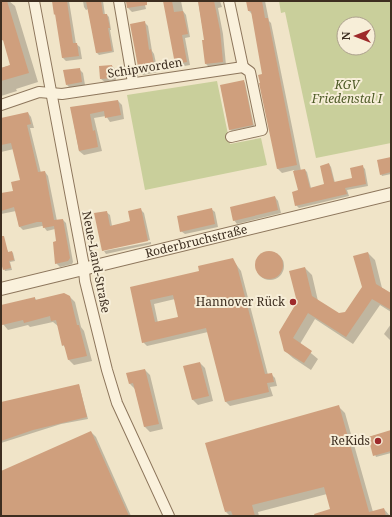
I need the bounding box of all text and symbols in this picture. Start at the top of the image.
north arrow [336,16,376,56]
text: N [338,31,353,40]
street label: Schipworden [106,53,184,82]
park label: KGV Friedenstal I [311,76,384,107]
street label: Neue-Land-Straße [78,209,115,314]
street label: Roderbruchstraße [143,220,249,262]
place label: Hannover Rück [196,293,286,310]
marker: Hannover Rück [288,297,298,307]
place label: ReKids [331,432,370,449]
marker: ReKids [373,436,383,446]

